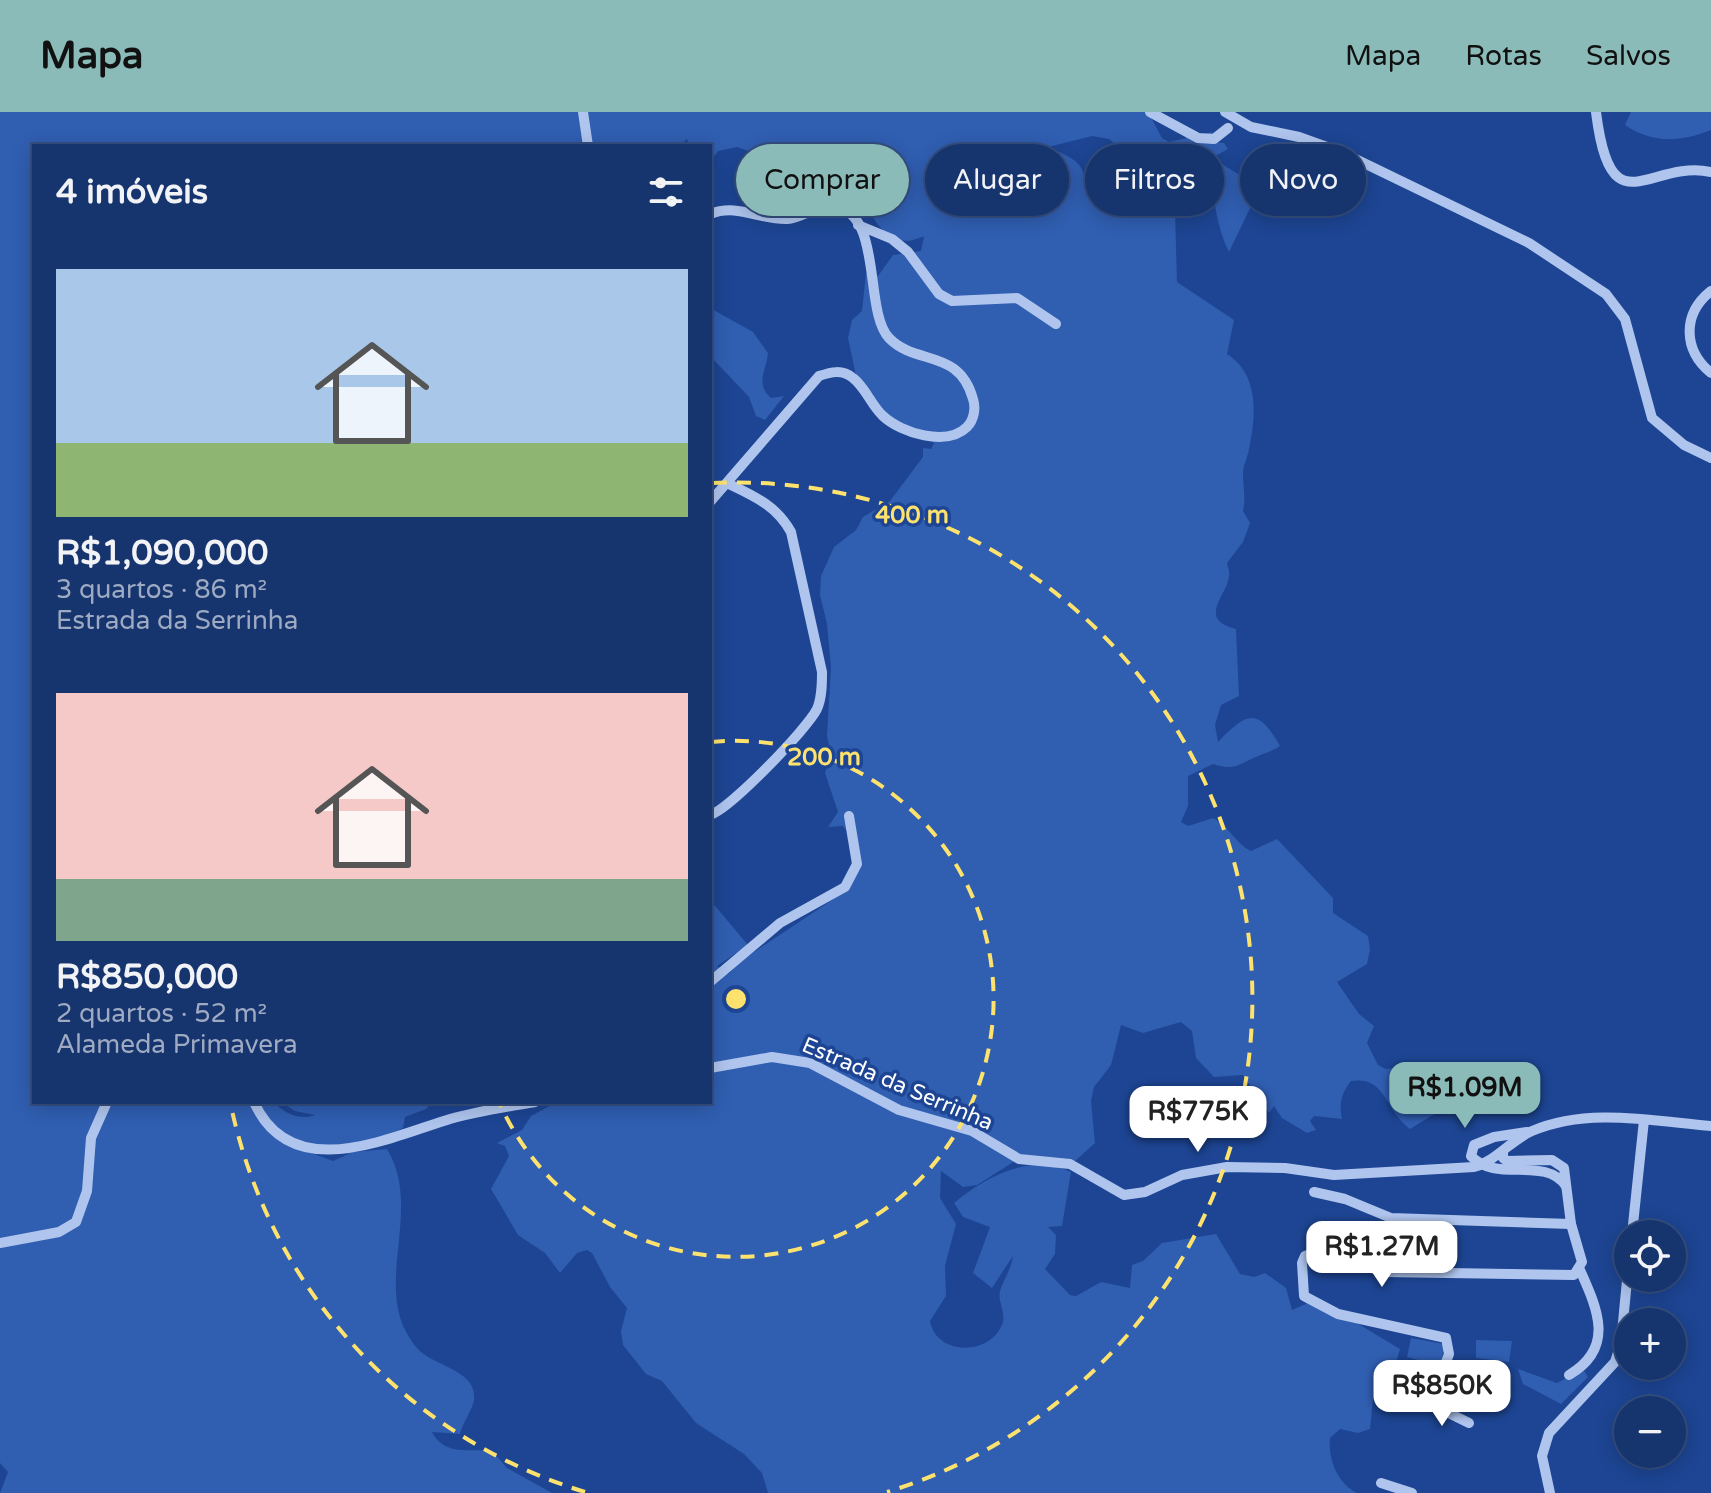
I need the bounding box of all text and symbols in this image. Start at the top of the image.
text: Mapa [40,33,143,79]
text: Mapa [1345,39,1421,73]
text: Rotas [1465,39,1542,73]
text: Salvos [1586,39,1671,73]
chip: Comprar [736,144,909,216]
chip: Alugar [925,144,1069,216]
chip: Filtros [1085,144,1224,216]
chip: Novo [1240,144,1366,216]
icon: filters [644,170,688,214]
text: 4 imóveis [56,172,208,213]
icon: home [300,321,444,465]
text: 400 m [875,501,949,530]
text: R$1,090,000 [56,533,268,574]
text: 3 quartos · 86 m² [56,574,267,605]
text: Estrada da Serrinha [56,605,298,636]
text: 200 m [787,743,861,772]
icon: home [300,745,444,889]
text: R$850,000 [56,957,238,998]
centre of rings [722,985,750,1013]
text: 2 quartos · 52 m² [56,998,267,1029]
text: Alameda Primavera [56,1029,298,1060]
street label: Estrada da Serrinha [798,1032,997,1136]
pin: R$1.09M [1391,1062,1539,1130]
text: R$1.09M [1407,1072,1523,1103]
pin: R$775K [1133,1086,1263,1154]
text: R$775K [1148,1096,1248,1127]
map controls [1614,1220,1686,1468]
button: locate [1614,1220,1686,1292]
pin: R$1.27M [1308,1221,1456,1289]
text: R$1.27M [1324,1231,1440,1262]
button: + [1614,1308,1686,1380]
pin: R$850K [1377,1360,1507,1428]
text: R$850K [1392,1370,1492,1401]
button: − [1614,1396,1686,1468]

